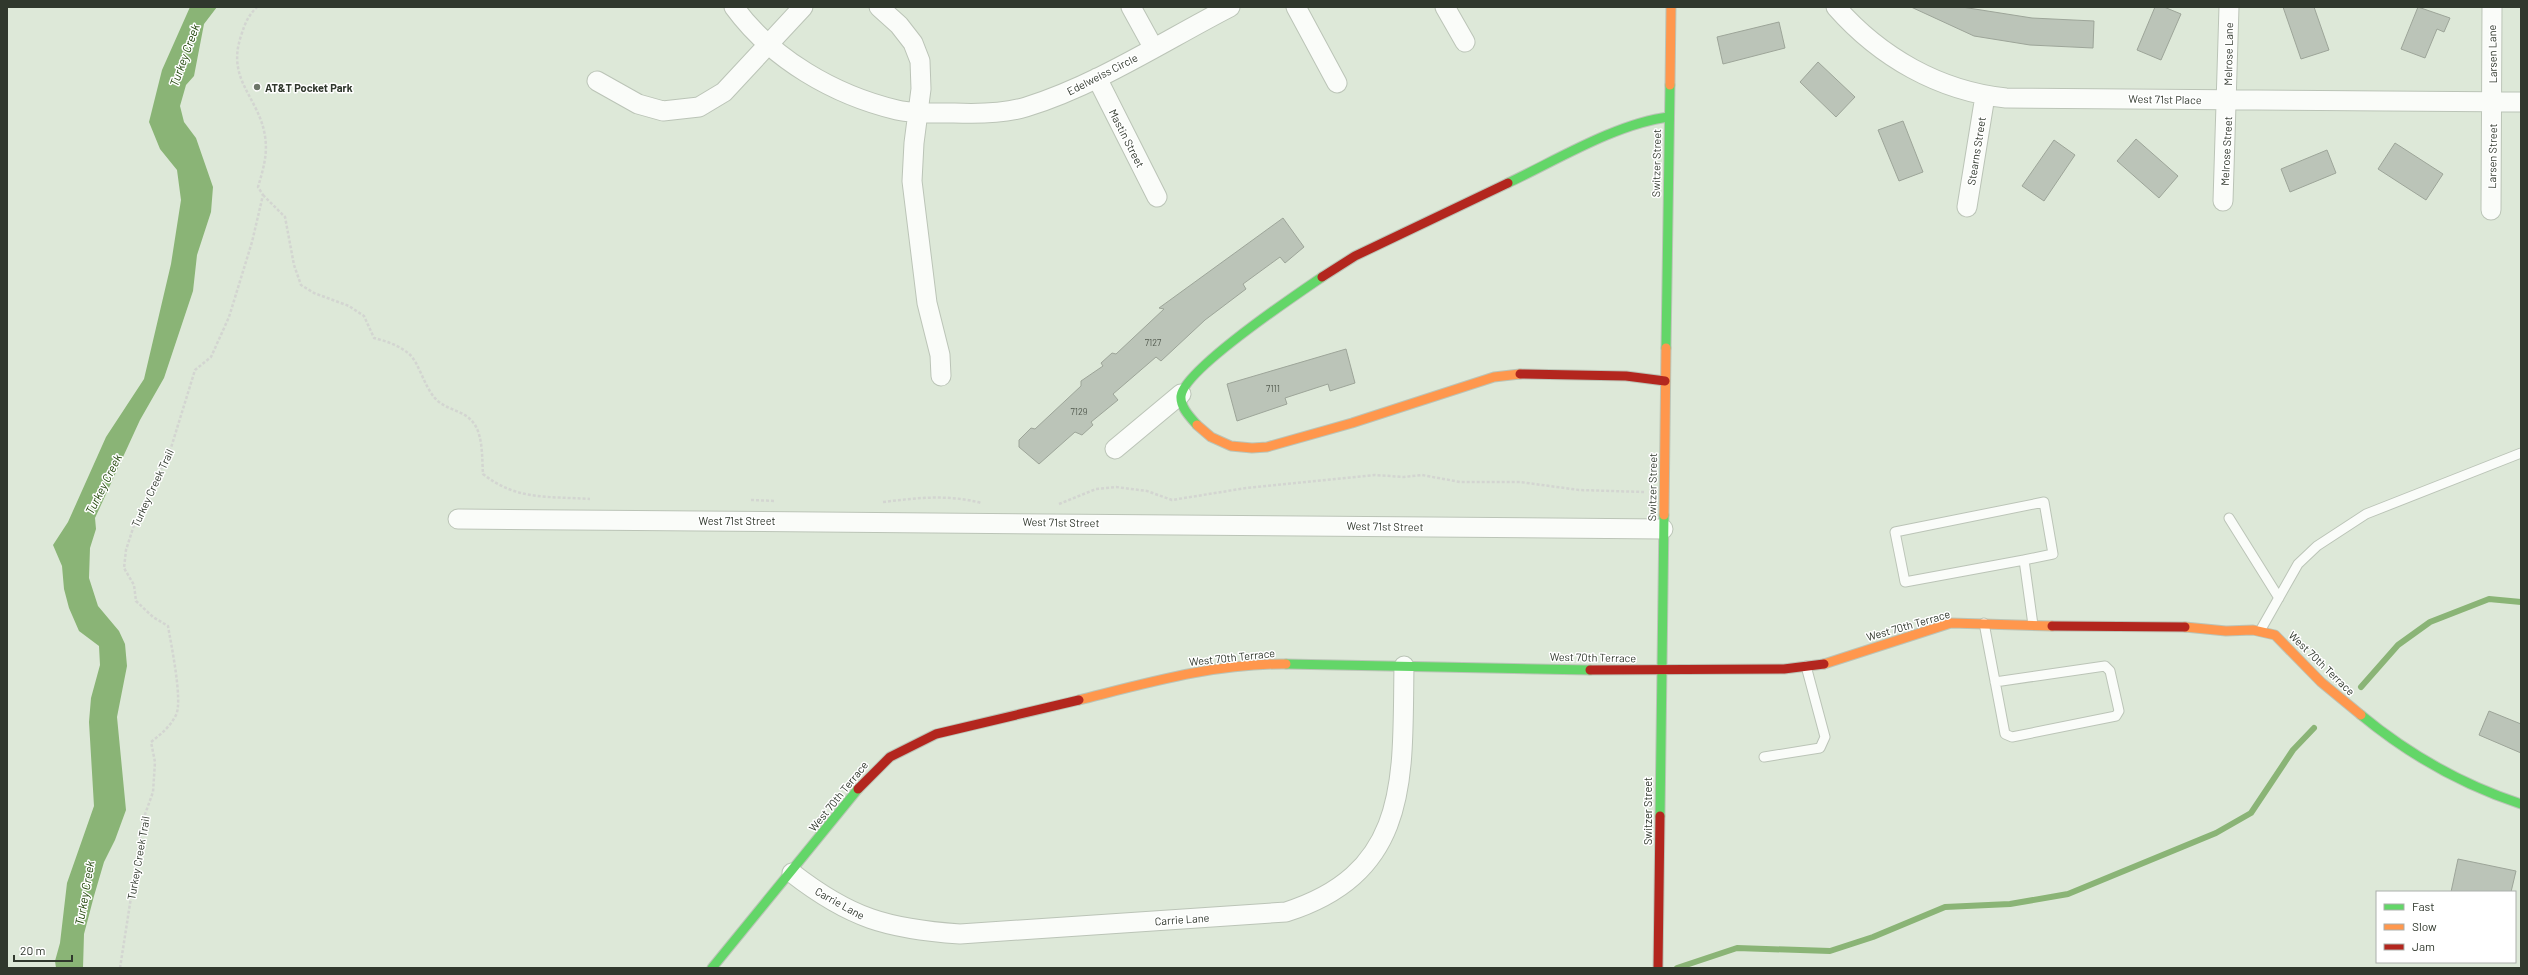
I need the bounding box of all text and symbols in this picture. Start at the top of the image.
water label: Turkey Creek [166,22,202,88]
street label: Melrose Lane [2221,22,2235,86]
street label: Larsen Lane [2485,24,2499,83]
street label: Edelweiss Circle [1064,51,1140,97]
place label: AT&T Pocket Park [265,81,353,94]
marker: AT&T Pocket Park [252,82,262,92]
street label: West 71st Place [2128,92,2202,106]
street label: Mastin Street [1107,107,1147,169]
street label: Stearns Street [1964,116,1988,186]
street label: Melrose Street [2218,116,2234,186]
street label: Larsen Street [2485,123,2499,189]
street label: Switzer Street [1649,129,1663,197]
house number: 7127 [1145,337,1162,348]
house number: 7111 [1266,383,1280,394]
house number: 7129 [1071,406,1088,417]
street label: Turkey Creek Trail [128,447,176,529]
water label: Turkey Creek [82,452,124,516]
street label: Switzer Street [1645,453,1659,521]
street label: West 71st Street [699,514,775,527]
street label: West 71st Street [1022,515,1100,529]
street label: West 71st Street [1346,519,1424,533]
street label: West 70th Terrace [1865,607,1951,643]
street label: West 70th Terrace [2286,628,2358,698]
street label: West 70th Terrace [1188,646,1276,668]
street label: West 70th Terrace [1550,650,1636,664]
street label: West 70th Terrace [806,758,870,834]
street label: Switzer Street [1641,777,1654,845]
street label: Turkey Creek Trail [124,815,152,901]
water label: Turkey Creek [71,859,97,926]
street label: Carrie Lane [813,884,867,922]
legend [2376,891,2516,963]
text: Fast [2412,899,2435,913]
street label: Carrie Lane [1154,911,1210,927]
text: Slow [2412,919,2437,933]
scale bar [14,937,72,963]
text: Jam [2412,939,2435,953]
text: 20 m [20,943,46,957]

